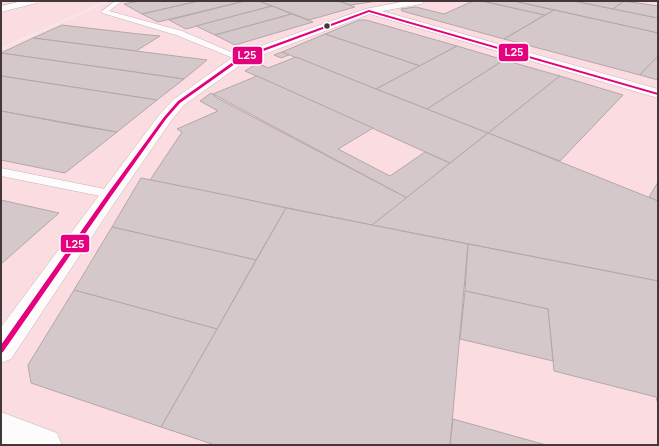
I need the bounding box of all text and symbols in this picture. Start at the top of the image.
unlabelled marker [322,21,332,31]
line badge: L25 [498,43,529,62]
text: L25 [505,44,523,59]
line badge: L25 [232,46,263,65]
text: L25 [238,47,256,62]
line badge: L25 [60,234,90,253]
text: L25 [66,236,84,251]

